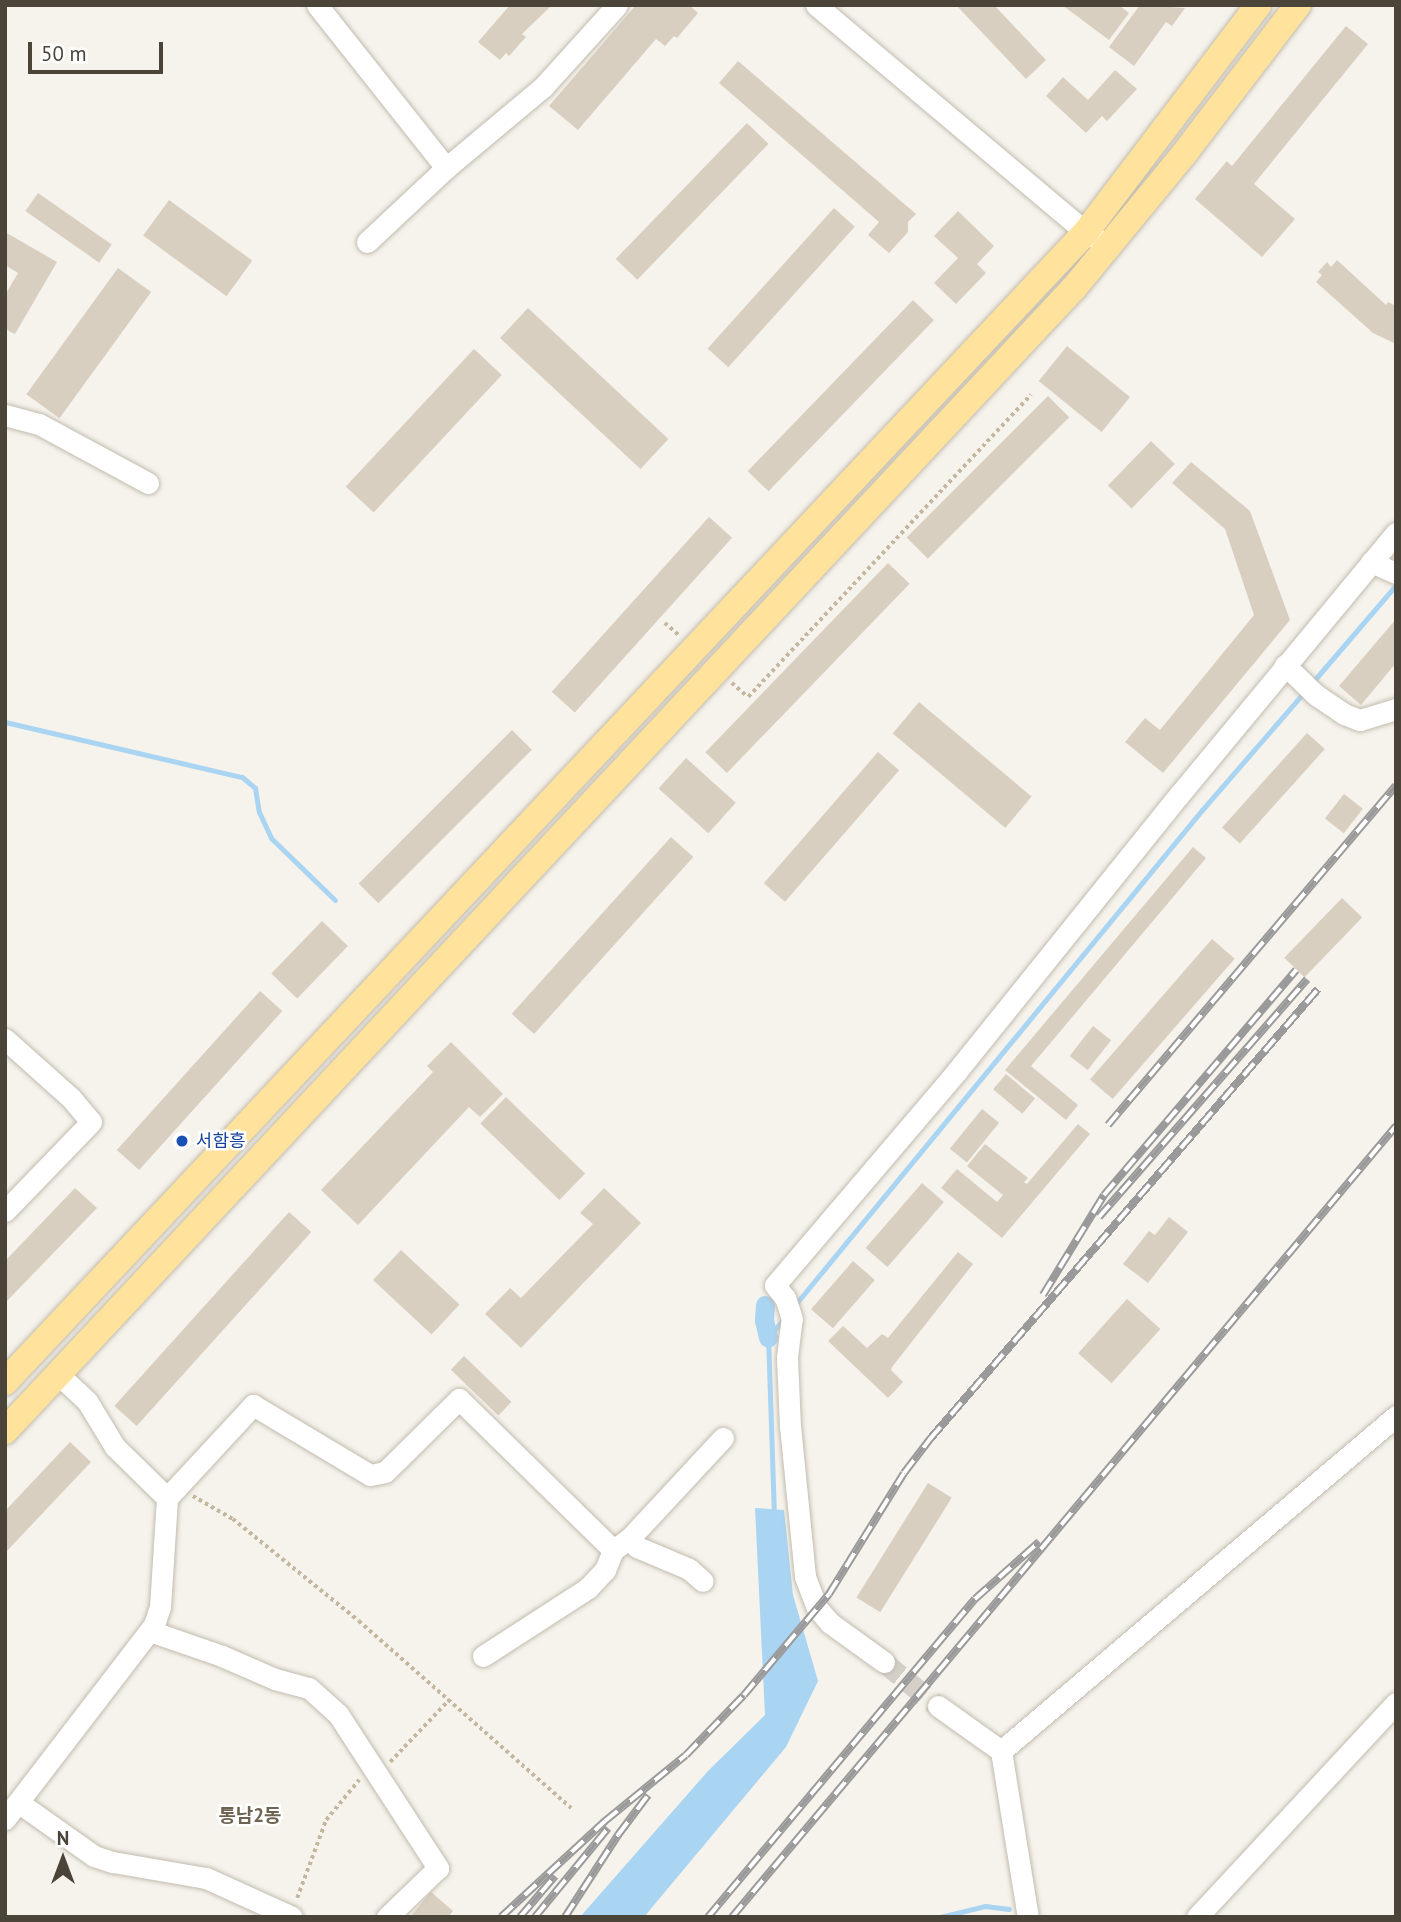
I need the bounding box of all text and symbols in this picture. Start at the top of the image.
scale bar [32,28,166,72]
text: 50 m [41,40,87,67]
place label: 서함흥 [196,1130,246,1152]
marker: 서함흥 [174,1133,190,1149]
district label: 통남2동 [218,1805,282,1827]
north arrow [28,1824,98,1894]
text: N [57,1826,69,1850]

